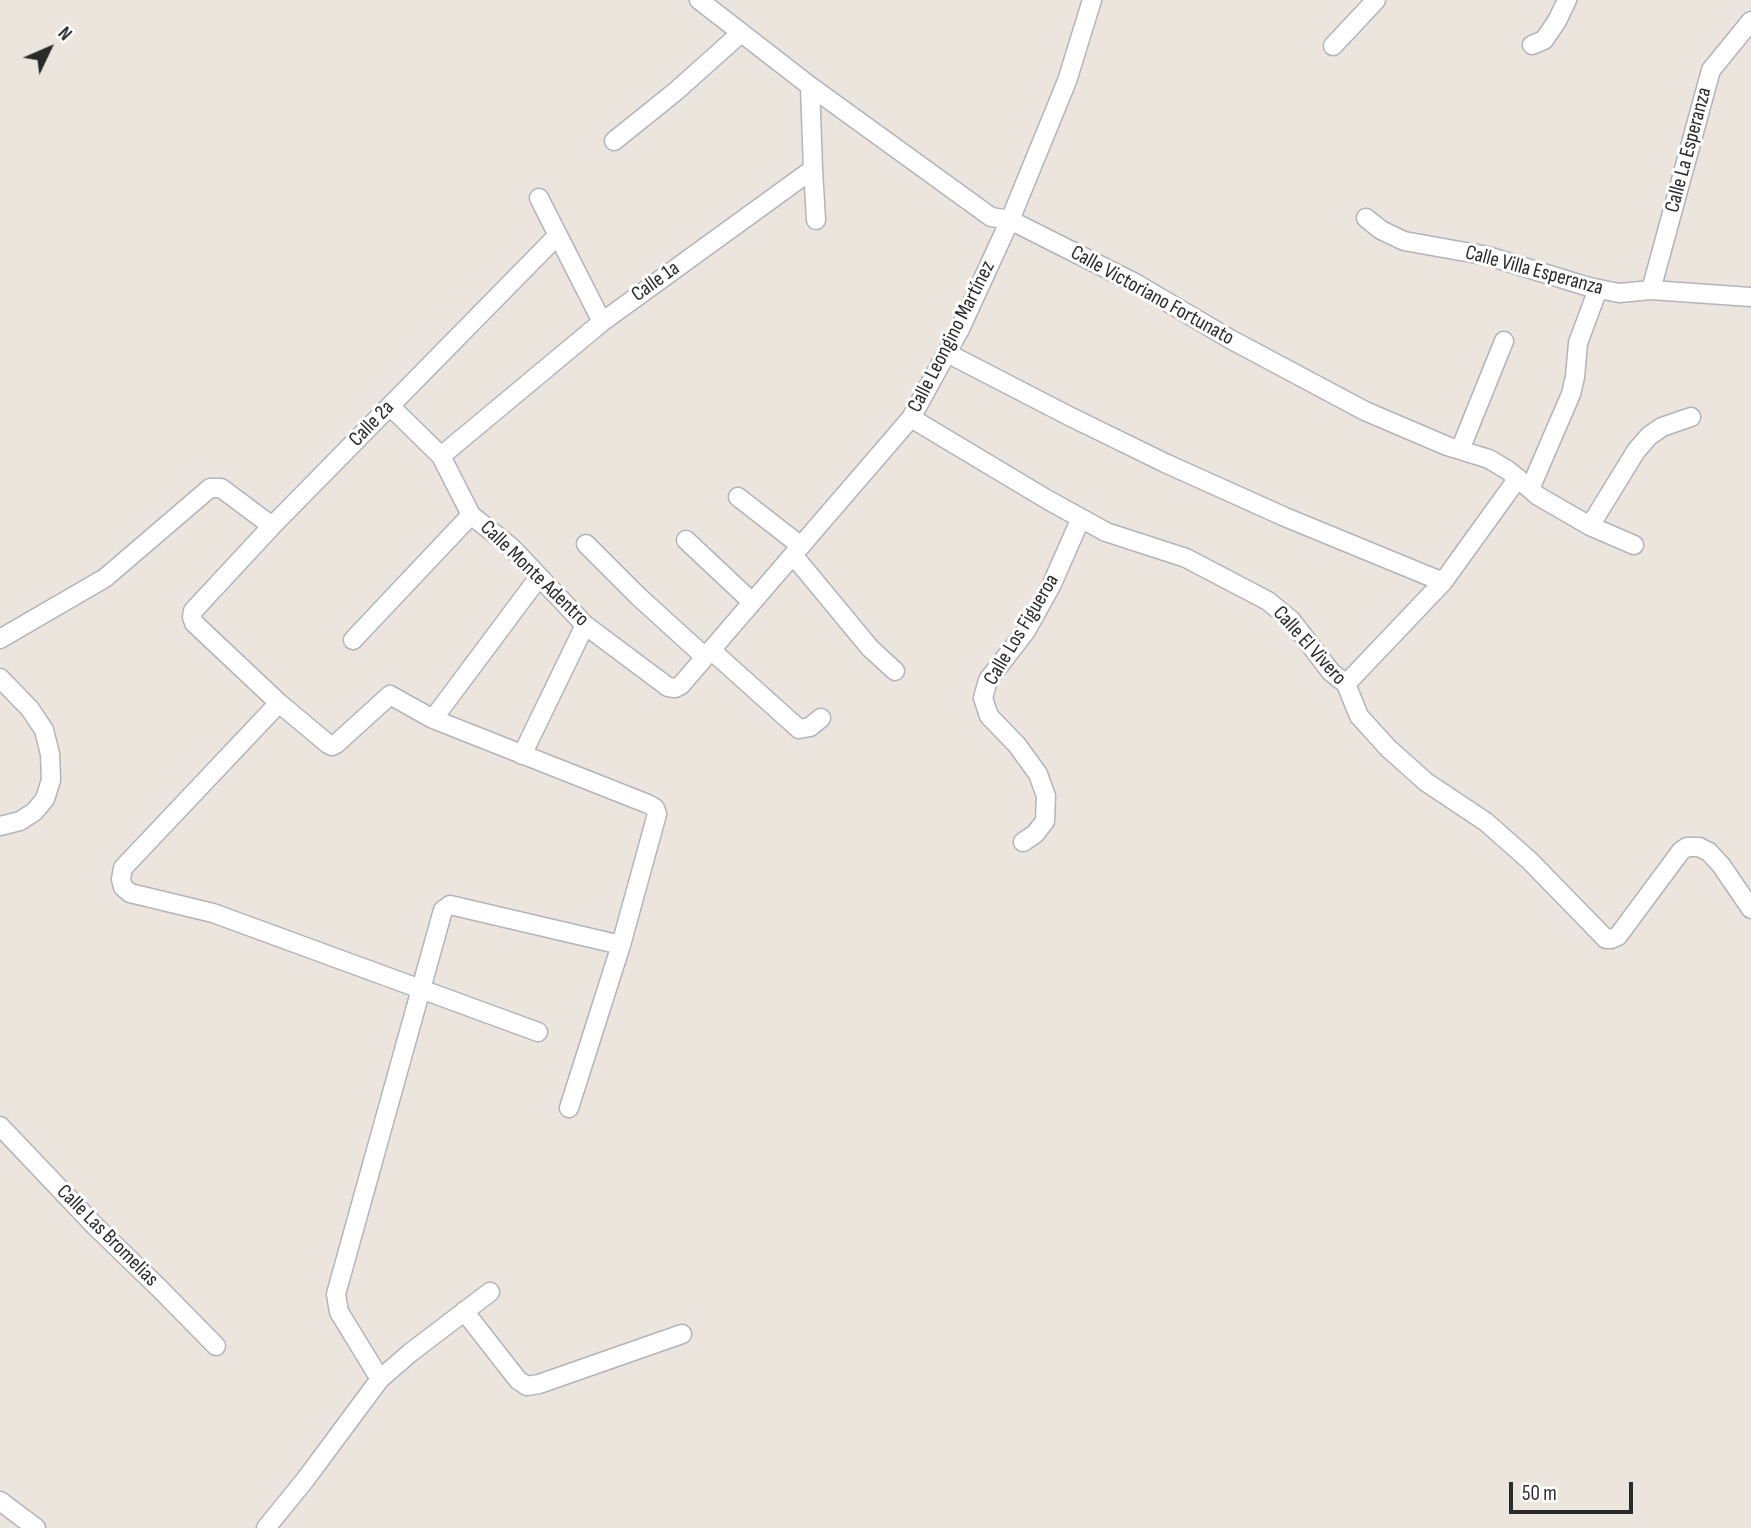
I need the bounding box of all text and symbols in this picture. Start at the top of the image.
north arrow [14,14,84,84]
text: N [53,22,76,46]
street label: Calle La Esperanza [1660,85,1718,215]
street label: Calle Villa Esperanza [1462,240,1606,302]
street label: Calle Victoriano Fortunato [1066,241,1238,351]
street label: Calle 1a [627,256,685,308]
street label: Calle Leongino Martínez [903,257,1001,417]
street label: Calle 2a [344,396,400,452]
street label: Calle Monte Adentro [474,516,594,632]
street label: Calle Los Figueroa [979,570,1065,690]
street label: Calle El Vivero [1267,601,1351,691]
street label: Calle Las Bromelias [51,1180,163,1292]
scale bar [1513,1468,1637,1512]
text: 50 m [1522,1481,1557,1506]

